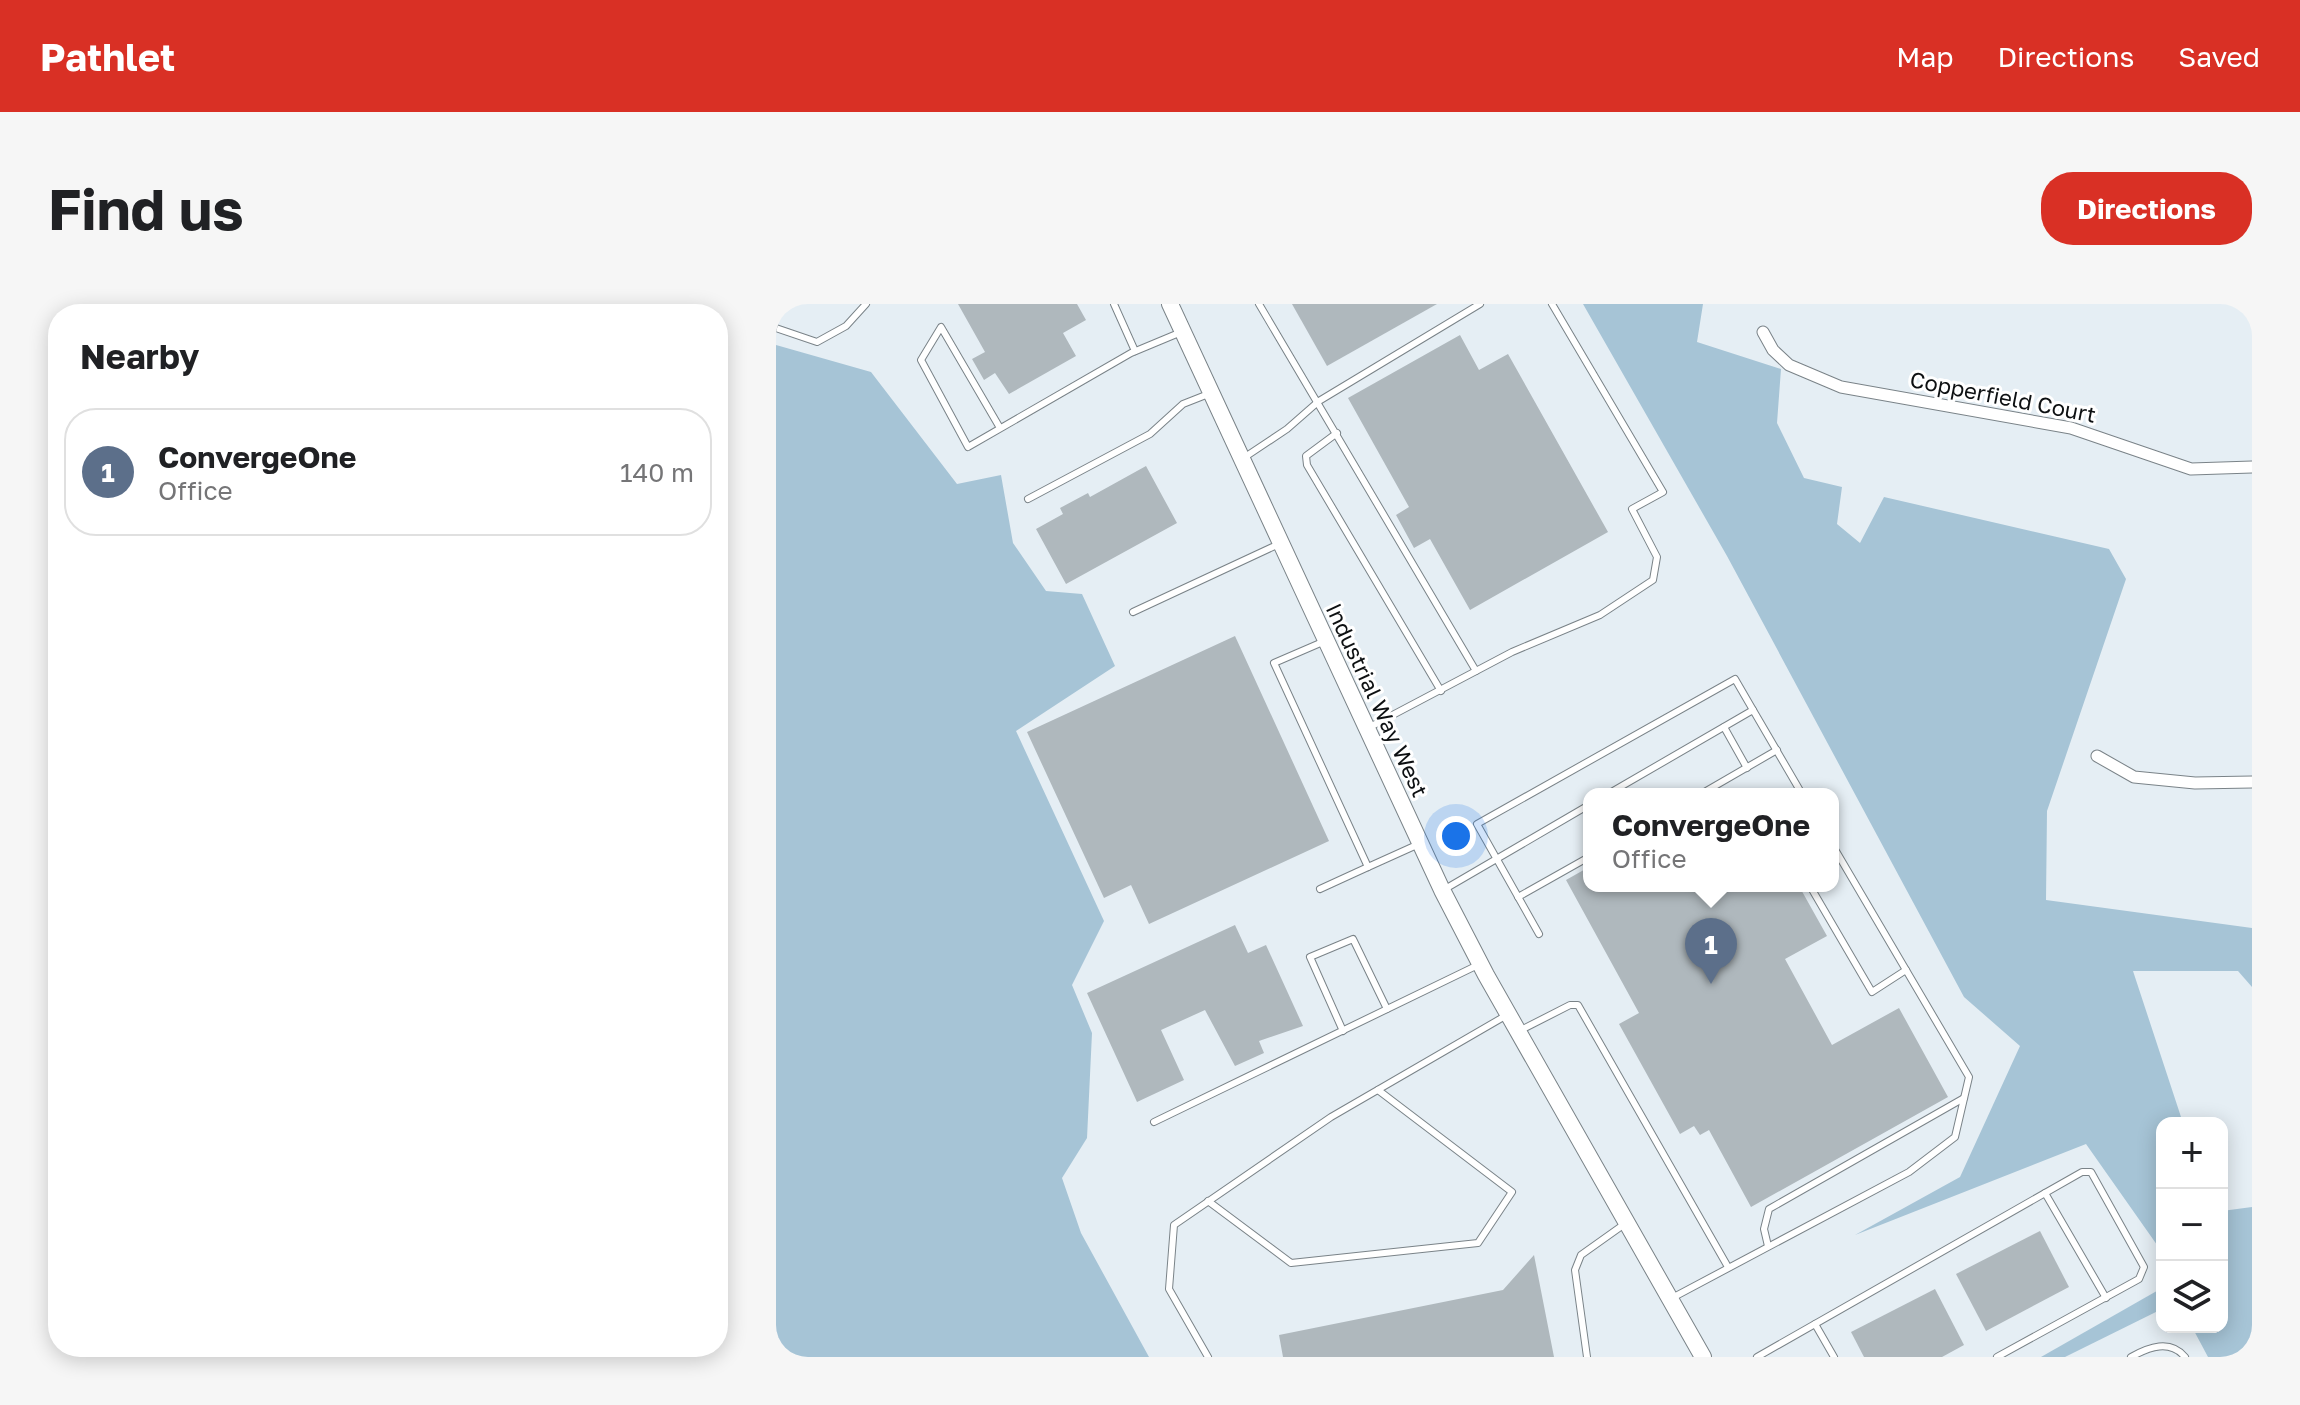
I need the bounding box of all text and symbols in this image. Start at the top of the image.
text: Pathlet [40,34,175,79]
text: Map [1896,40,1953,73]
text: Directions [1997,40,2134,73]
text: Saved [2178,40,2260,73]
button: Directions [2041,172,2252,245]
text: Find us [48,175,244,242]
text: Nearby [80,336,200,376]
street label: Copperfield Court [1908,365,2098,428]
text: ConvergeOne [158,439,356,475]
text: 1 [101,457,115,488]
text: 140 m [620,457,694,488]
text: Office [158,475,233,506]
street label: Industrial Way West [1321,599,1434,801]
popup [1583,788,1839,892]
text: ConvergeOne [1612,807,1810,843]
your location [1436,816,1476,856]
text: Office [1612,843,1686,874]
pin: 1 [1685,918,1737,984]
map controls [2156,1117,2228,1333]
button: + [2156,1117,2228,1189]
button: − [2156,1189,2228,1261]
button: layers [2156,1261,2228,1333]

